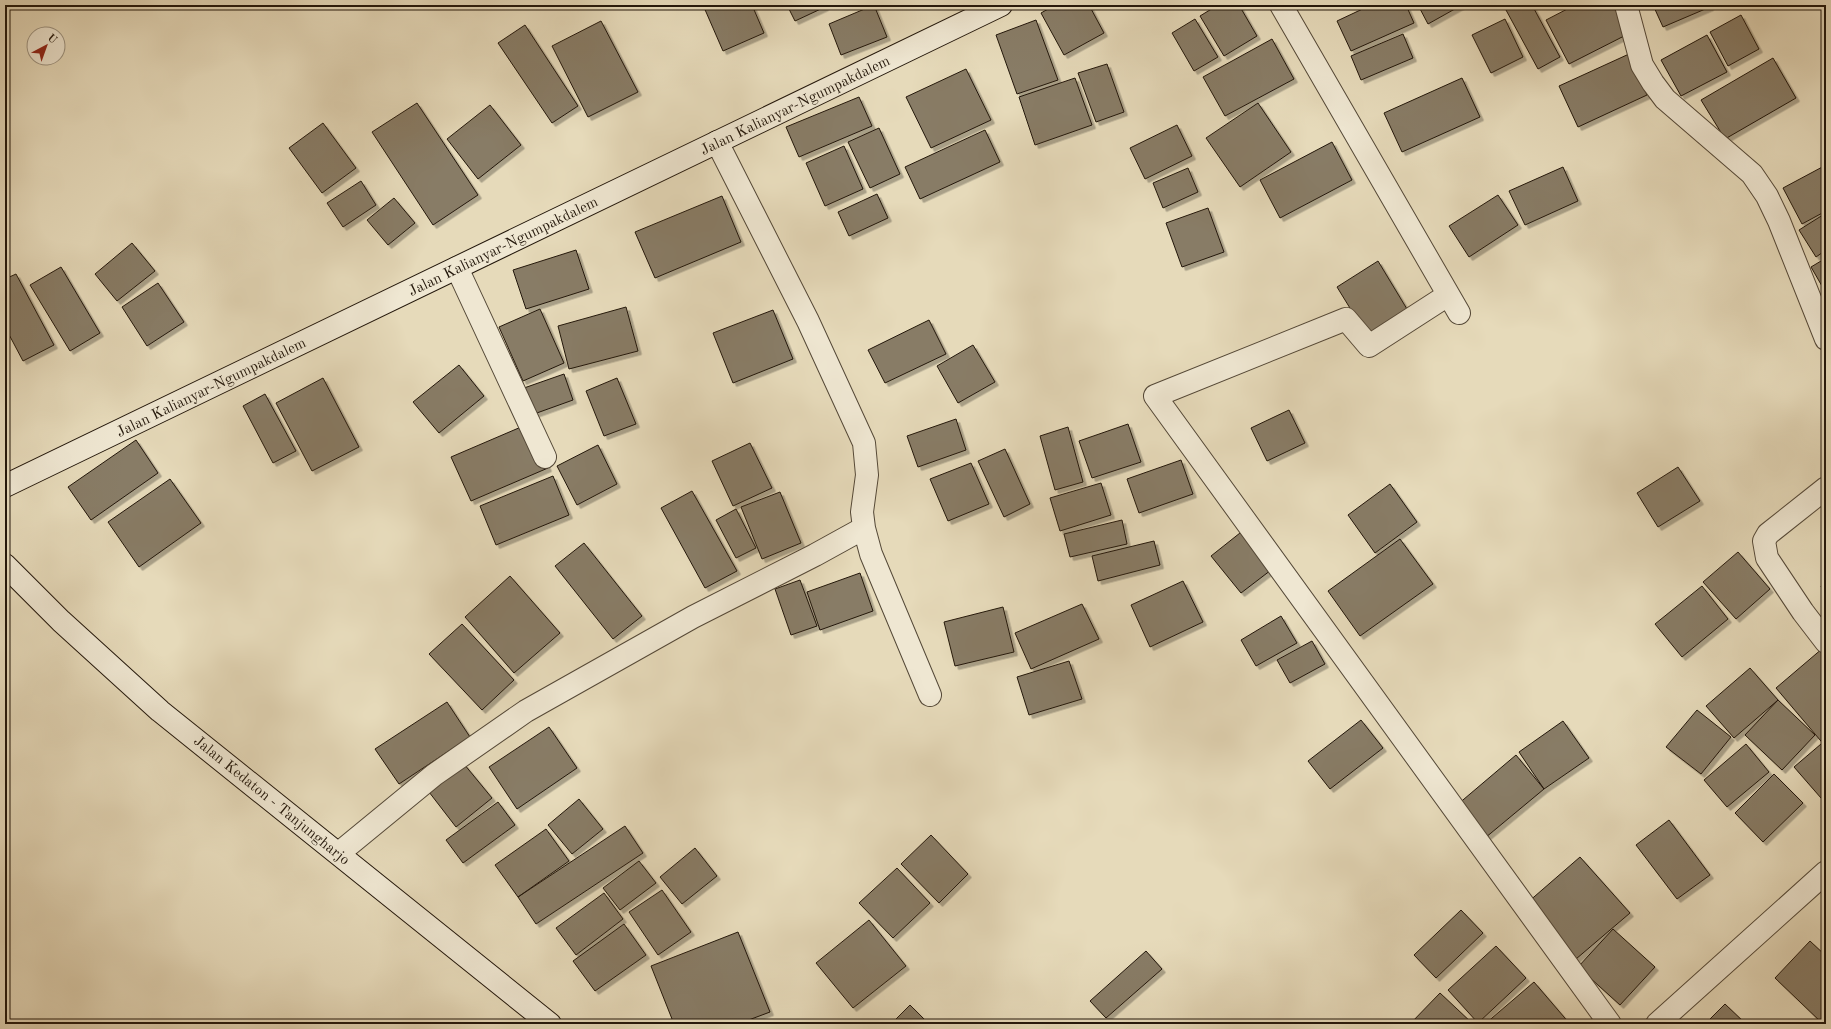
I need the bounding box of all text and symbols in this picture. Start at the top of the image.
north arrow [26,26,66,66]
text: U [45,33,59,47]
street label: Jalan Kalianyar-Ngumpakdalem [699,54,893,159]
street label: Jalan Kalianyar-Ngumpakdalem [407,195,601,300]
street label: Jalan Kalianyar-Ngumpakdalem [115,336,309,441]
street label: Jalan Kedaton - Tanjungharjo [190,734,352,869]

